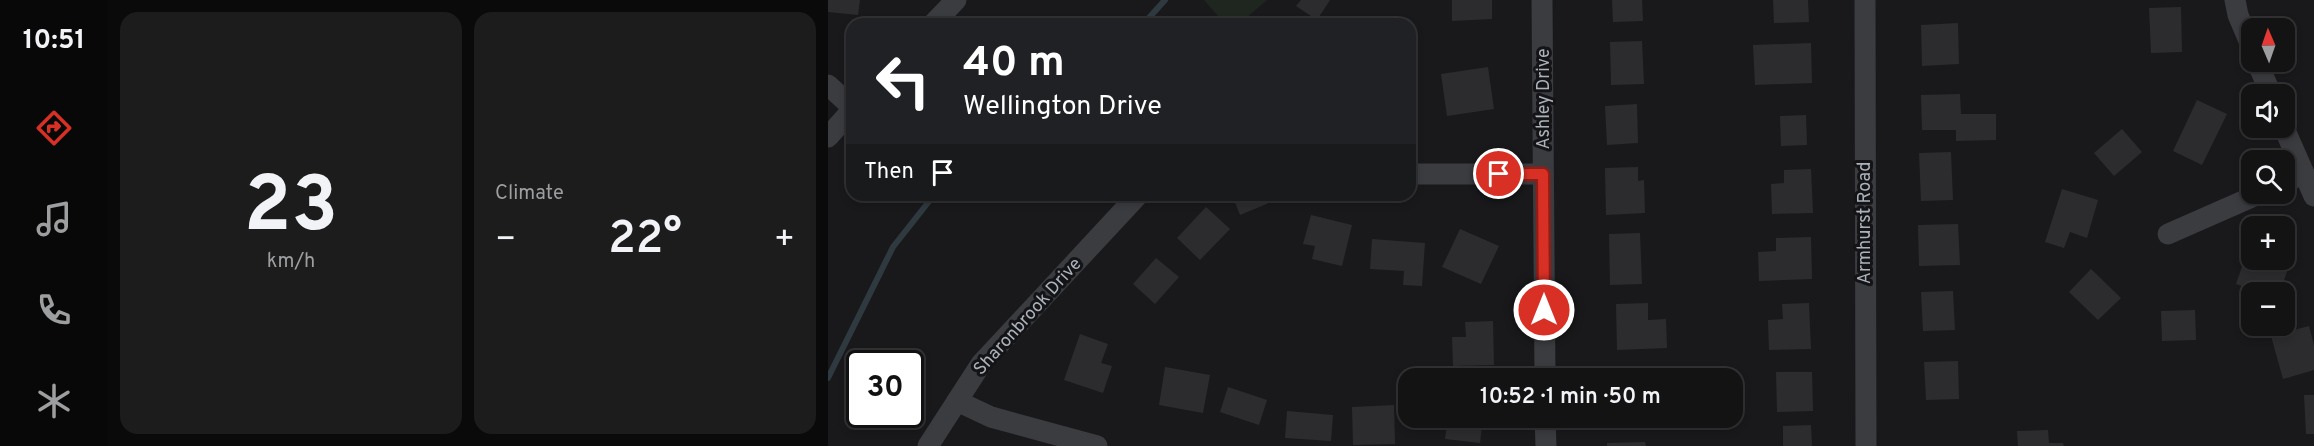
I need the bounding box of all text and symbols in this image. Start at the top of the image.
north arrow [2241,18,2295,72]
map controls [2241,18,2295,336]
text: 10:51 [23,24,85,58]
text: 40 m [963,38,1065,91]
icon: left [864,42,942,120]
street label: Ashley Drive [1533,48,1556,150]
button: sound [2241,84,2295,138]
text: Wellington Drive [963,90,1162,124]
icon: directions [33,107,75,149]
pin [1473,148,1524,199]
button: search [2241,150,2295,204]
icon: arrive [926,156,959,189]
icon: arrive [1482,157,1515,190]
text: Then [864,159,914,186]
text: 23 [244,160,338,259]
street label: Armhurst Road [1854,162,1877,284]
text: Climate [495,181,564,207]
icon: music [33,198,75,240]
text: 22° [608,212,682,269]
button: + [2241,216,2295,270]
text: − [495,220,516,262]
text: + [774,220,795,262]
text: km/h [267,249,315,275]
street label: Sharonbrook Drive [969,253,1087,381]
position arrow [1512,278,1576,342]
button: − [2241,282,2295,336]
icon: phone [33,289,75,331]
speed limit sign: 30 [846,350,924,428]
icon: climate [33,380,75,422]
text: 10:52 · 1 min · 50 m [1480,384,1661,411]

